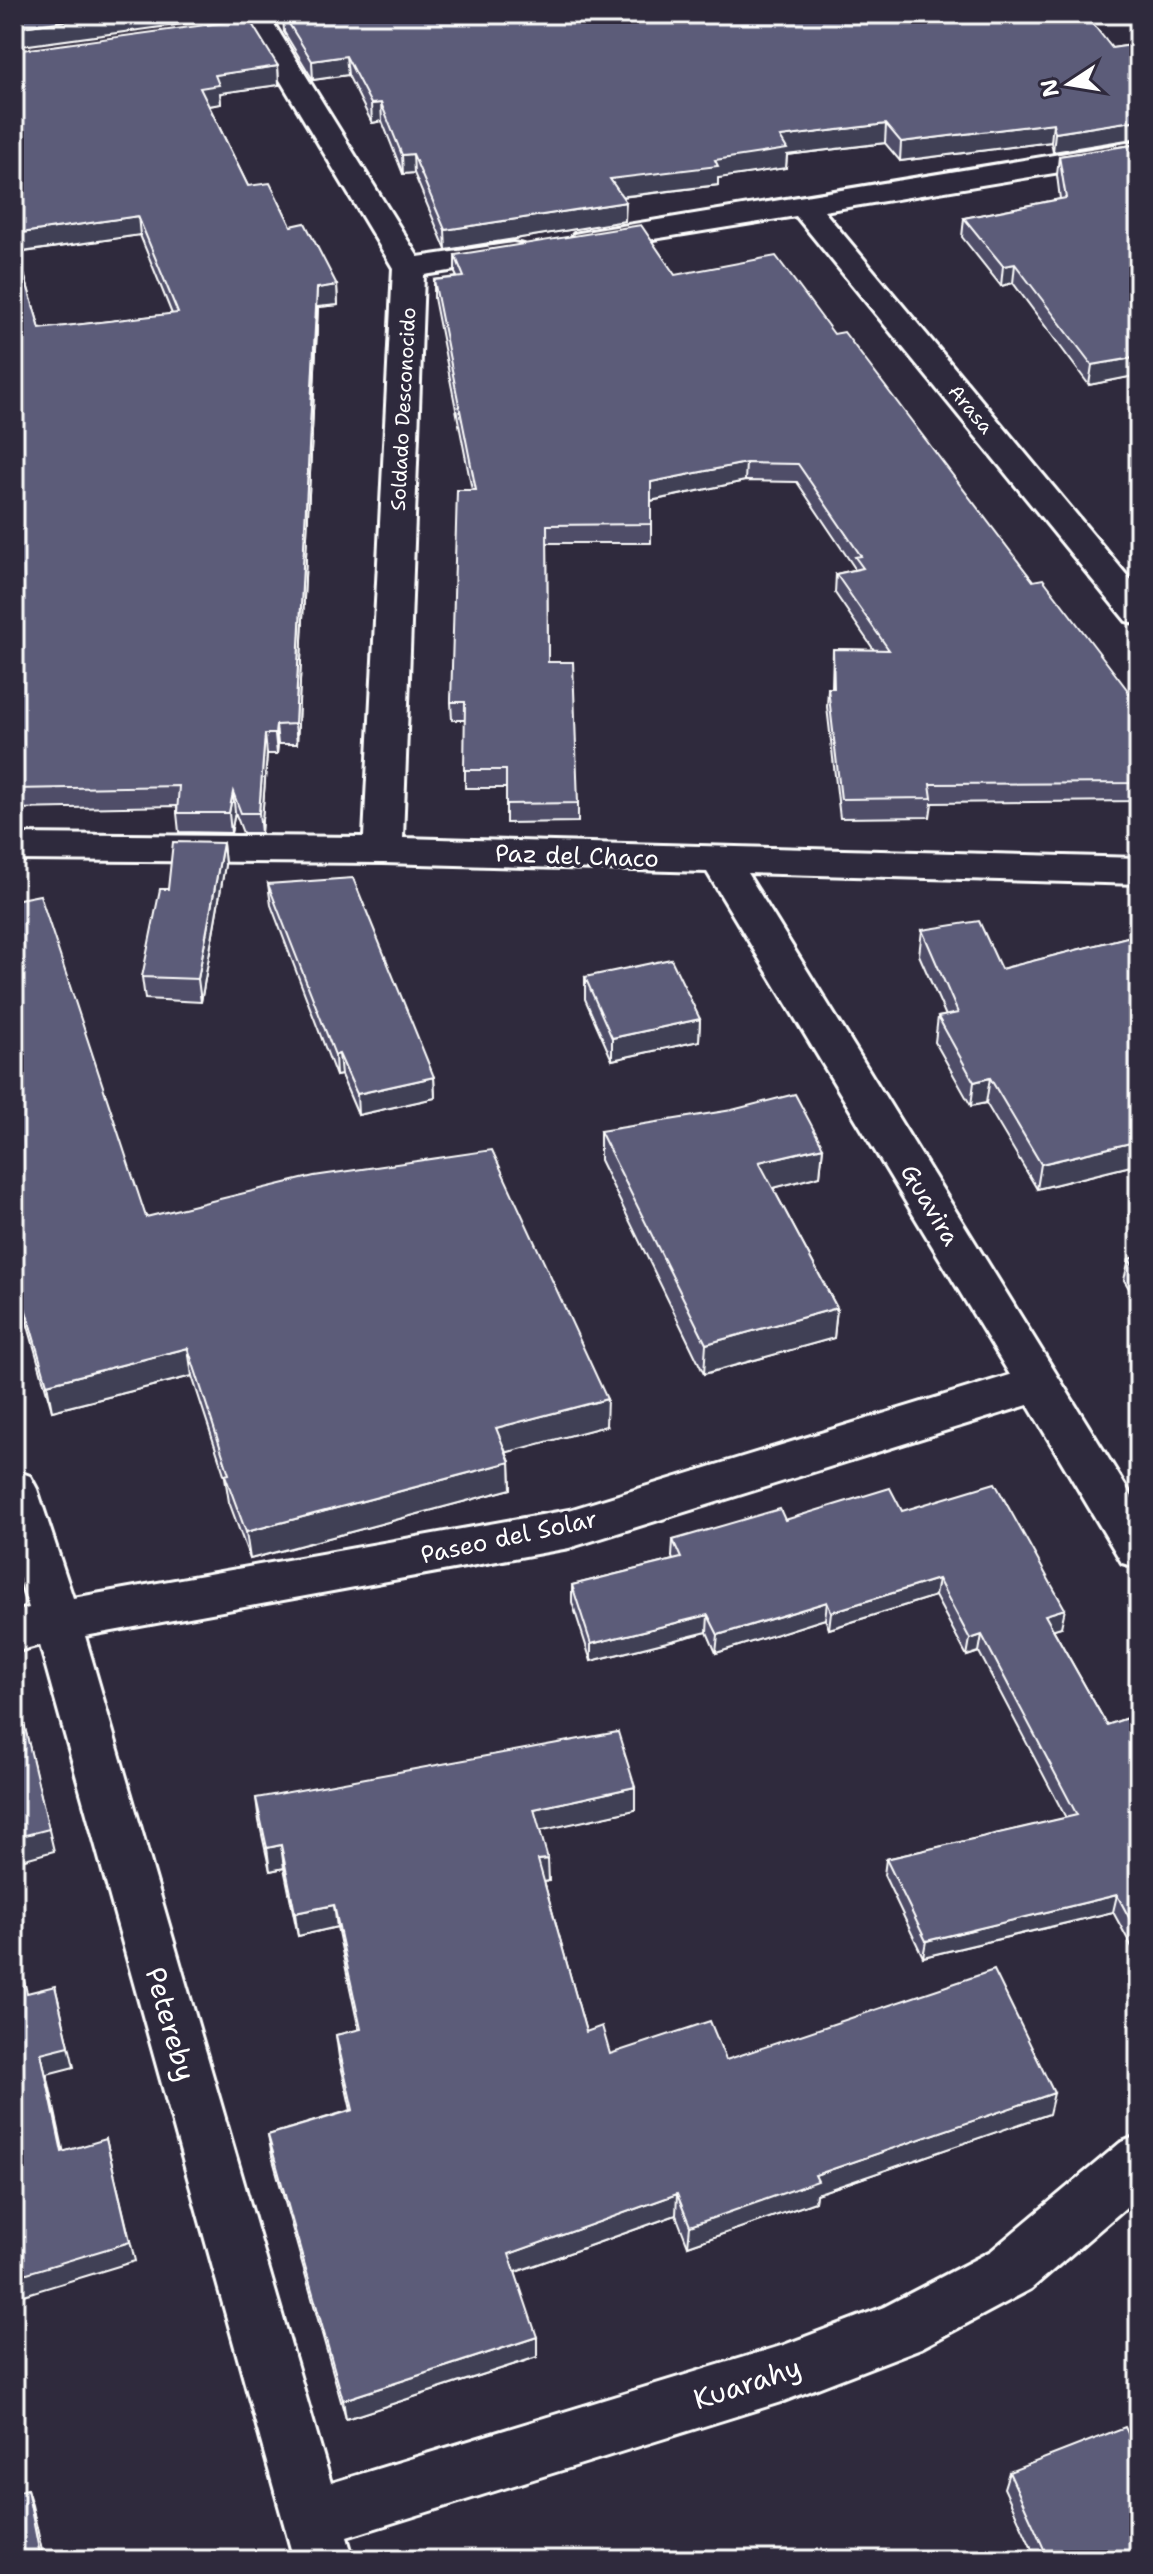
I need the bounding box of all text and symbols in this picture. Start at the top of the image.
north arrow [1029,44,1109,124]
text: N [1034,77,1066,100]
street label: Soldado Desconocido [385,306,421,512]
street label: Arasa [943,379,1000,440]
street label: Paz del Chaco [495,837,659,875]
street label: Guavira [893,1158,967,1252]
street label: Paseo del Solar [418,1503,600,1571]
street label: Petereby [137,1962,205,2086]
street label: Kuarahy [688,2348,806,2418]

